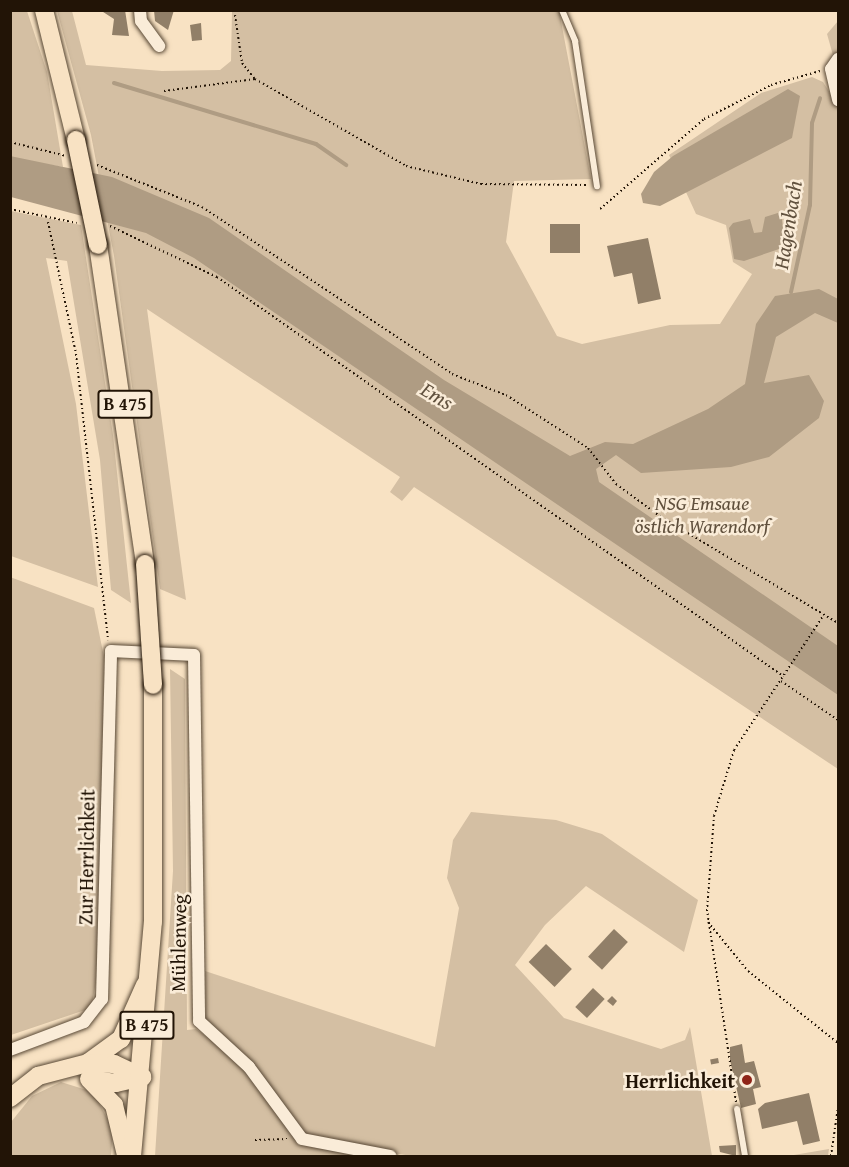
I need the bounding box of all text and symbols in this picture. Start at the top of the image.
water label: Hagenbach [769,179,807,271]
water label: Ems [416,377,458,415]
road number: B 475 [96,389,154,419]
park label: NSG Emsaue östlich Warendorf [635,490,769,537]
street label: Zur Herrlichkeit [73,789,99,925]
street label: Mühlenweg [165,894,191,992]
road number: B 475 [118,1010,176,1040]
place label: Herrlichkeit [625,1068,735,1092]
marker: Herrlichkeit [740,1073,754,1087]

